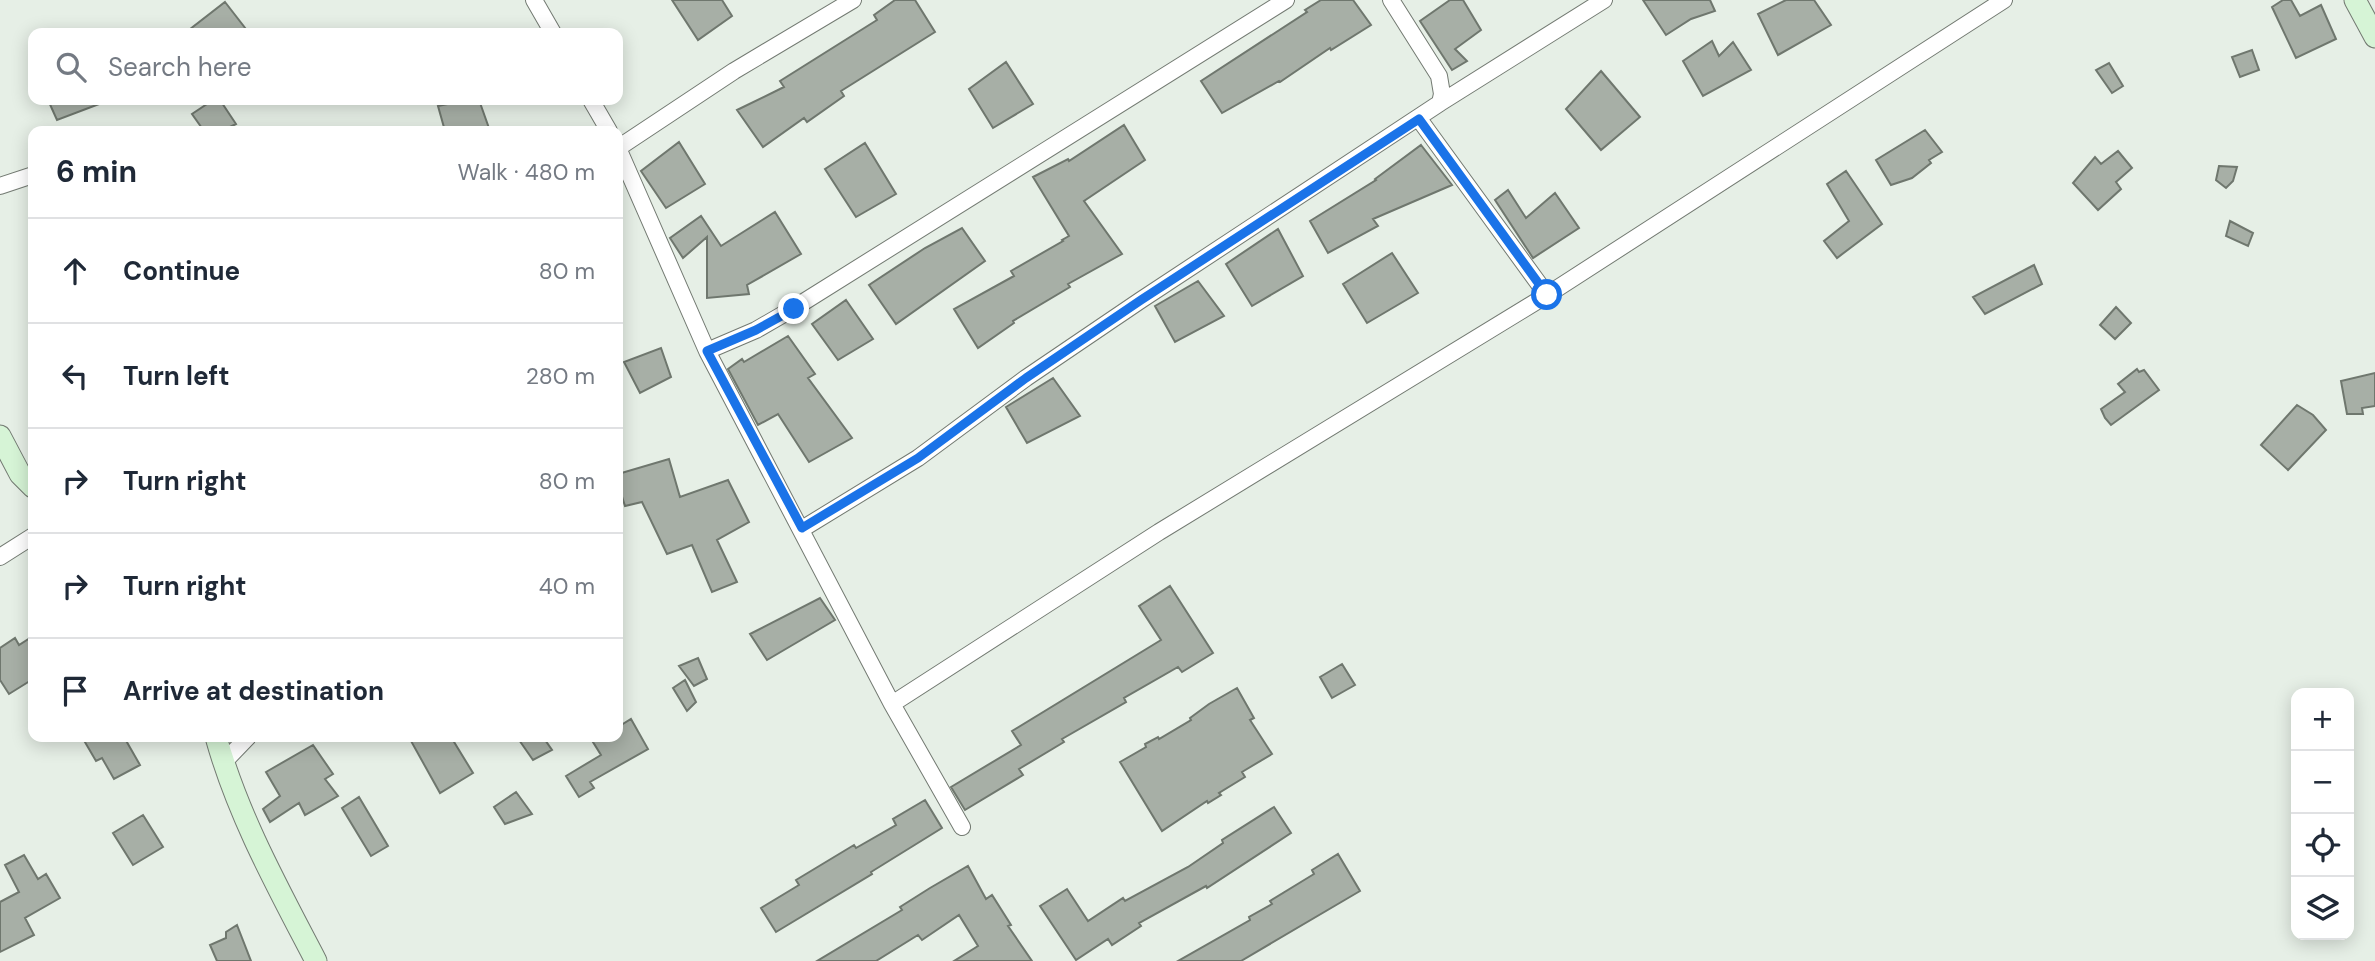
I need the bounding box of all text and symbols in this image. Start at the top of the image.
search box [28,28,623,105]
icon: search [52,48,90,86]
text: Search here [108,50,251,84]
text: 6 min [56,152,137,191]
text: Walk · 480 m [458,157,595,187]
icon: ahead [56,252,94,290]
text: Continue [123,254,240,288]
text: 80 m [539,256,595,286]
route start [1531,279,1562,310]
route end [778,293,809,324]
icon: left [56,357,94,395]
text: Turn left [123,359,230,393]
text: 280 m [526,361,595,391]
icon: right [56,462,94,500]
text: Turn right [123,464,247,498]
text: 80 m [539,466,595,496]
icon: right [56,567,94,605]
text: Turn right [123,569,247,603]
text: 40 m [539,571,595,601]
icon: arrive [56,672,94,710]
text: Arrive at destination [123,674,384,708]
map controls [2291,688,2354,940]
button: + [2291,688,2354,751]
button: − [2291,751,2354,814]
button: locate [2291,814,2354,877]
button: layers [2291,877,2354,940]

